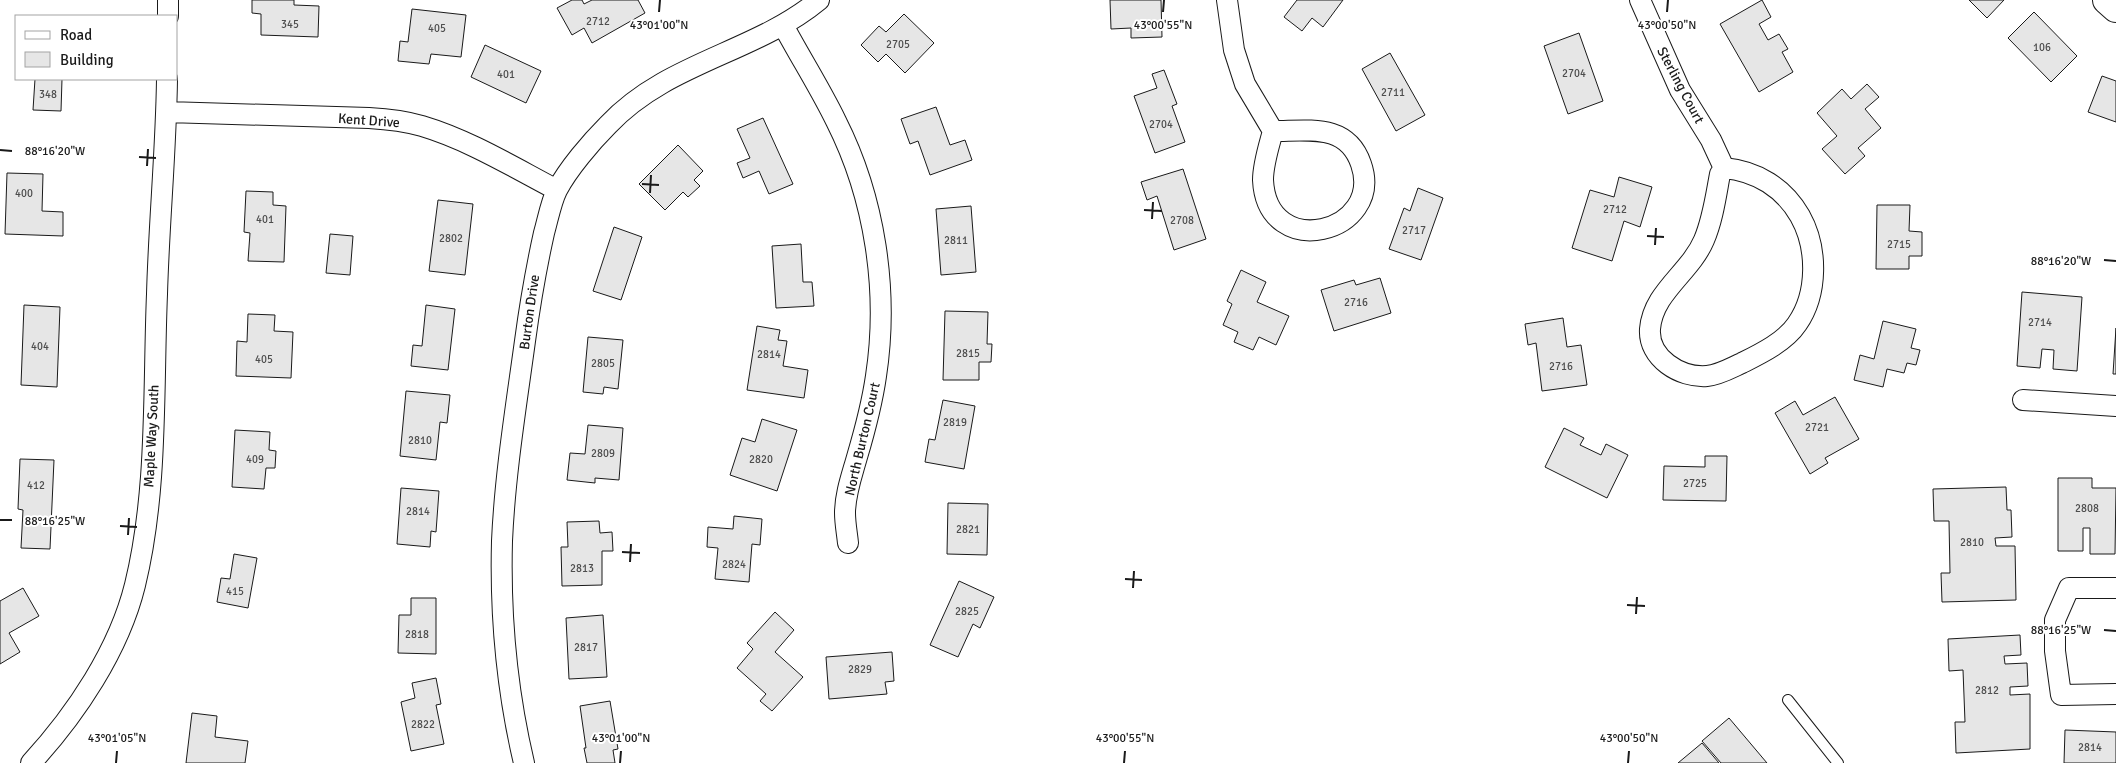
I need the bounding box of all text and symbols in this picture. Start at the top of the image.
legend [15,15,178,80]
house number: 2712 [586,15,610,28]
house number: 345 [281,18,299,31]
text: 43°01'00"N [630,18,688,33]
text: 43°00'55"N [1134,18,1192,33]
text: 43°00'50"N [1638,18,1696,33]
house number: 405 [428,22,446,35]
text: Road [60,26,92,44]
house number: 2705 [886,38,910,51]
house number: 106 [2033,41,2051,54]
street label: Sterling Court [1653,44,1708,127]
text: Building [60,51,114,69]
house number: 2704 [1562,67,1586,80]
house number: 401 [497,68,515,81]
house number: 2711 [1381,86,1405,99]
house number: 348 [39,88,57,101]
street label: Kent Drive [337,110,401,131]
house number: 2704 [1149,118,1173,131]
text: 88°16'20"W [25,144,85,159]
house number: 400 [15,187,33,200]
house number: 2712 [1603,203,1627,216]
house number: 401 [256,213,274,226]
house number: 2708 [1170,214,1194,227]
house number: 2717 [1402,224,1426,237]
house number: 2802 [439,232,463,245]
house number: 2811 [944,234,968,247]
house number: 2715 [1887,238,1911,251]
text: 88°16'20"W [2031,254,2091,269]
street label: Burton Drive [516,273,543,351]
house number: 2716 [1344,296,1368,309]
house number: 2714 [2028,316,2052,329]
house number: 404 [31,340,49,353]
house number: 2815 [956,347,980,360]
house number: 2814 [757,348,781,361]
house number: 405 [255,353,273,366]
house number: 2805 [591,357,615,370]
house number: 2716 [1549,360,1573,373]
street label: North Burton Court [841,381,884,497]
street label: Maple Way South [140,384,163,488]
house number: 2819 [943,416,967,429]
house number: 2721 [1805,421,1829,434]
house number: 2810 [408,434,432,447]
house number: 2809 [591,447,615,460]
house number: 409 [246,453,264,466]
house number: 2820 [749,453,773,466]
house number: 2725 [1683,477,1707,490]
house number: 412 [27,479,45,492]
house number: 2808 [2075,502,2099,515]
house number: 2814 [406,505,430,518]
text: 88°16'25"W [25,514,85,529]
house number: 2821 [956,523,980,536]
house number: 2810 [1960,536,1984,549]
house number: 2824 [722,558,746,571]
house number: 2813 [570,562,594,575]
house number: 415 [226,585,244,598]
house number: 2825 [955,605,979,618]
text: 88°16'25"W [2031,623,2091,638]
house number: 2818 [405,628,429,641]
house number: 2817 [574,641,598,654]
house number: 2829 [848,663,872,676]
house number: 2812 [1975,684,1999,697]
house number: 2822 [411,718,435,731]
text: 43°01'05"N [88,731,146,746]
text: 43°01'00"N [592,731,650,746]
text: 43°00'55"N [1096,731,1154,746]
text: 43°00'50"N [1600,731,1658,746]
house number: 2814 [2078,741,2102,754]

